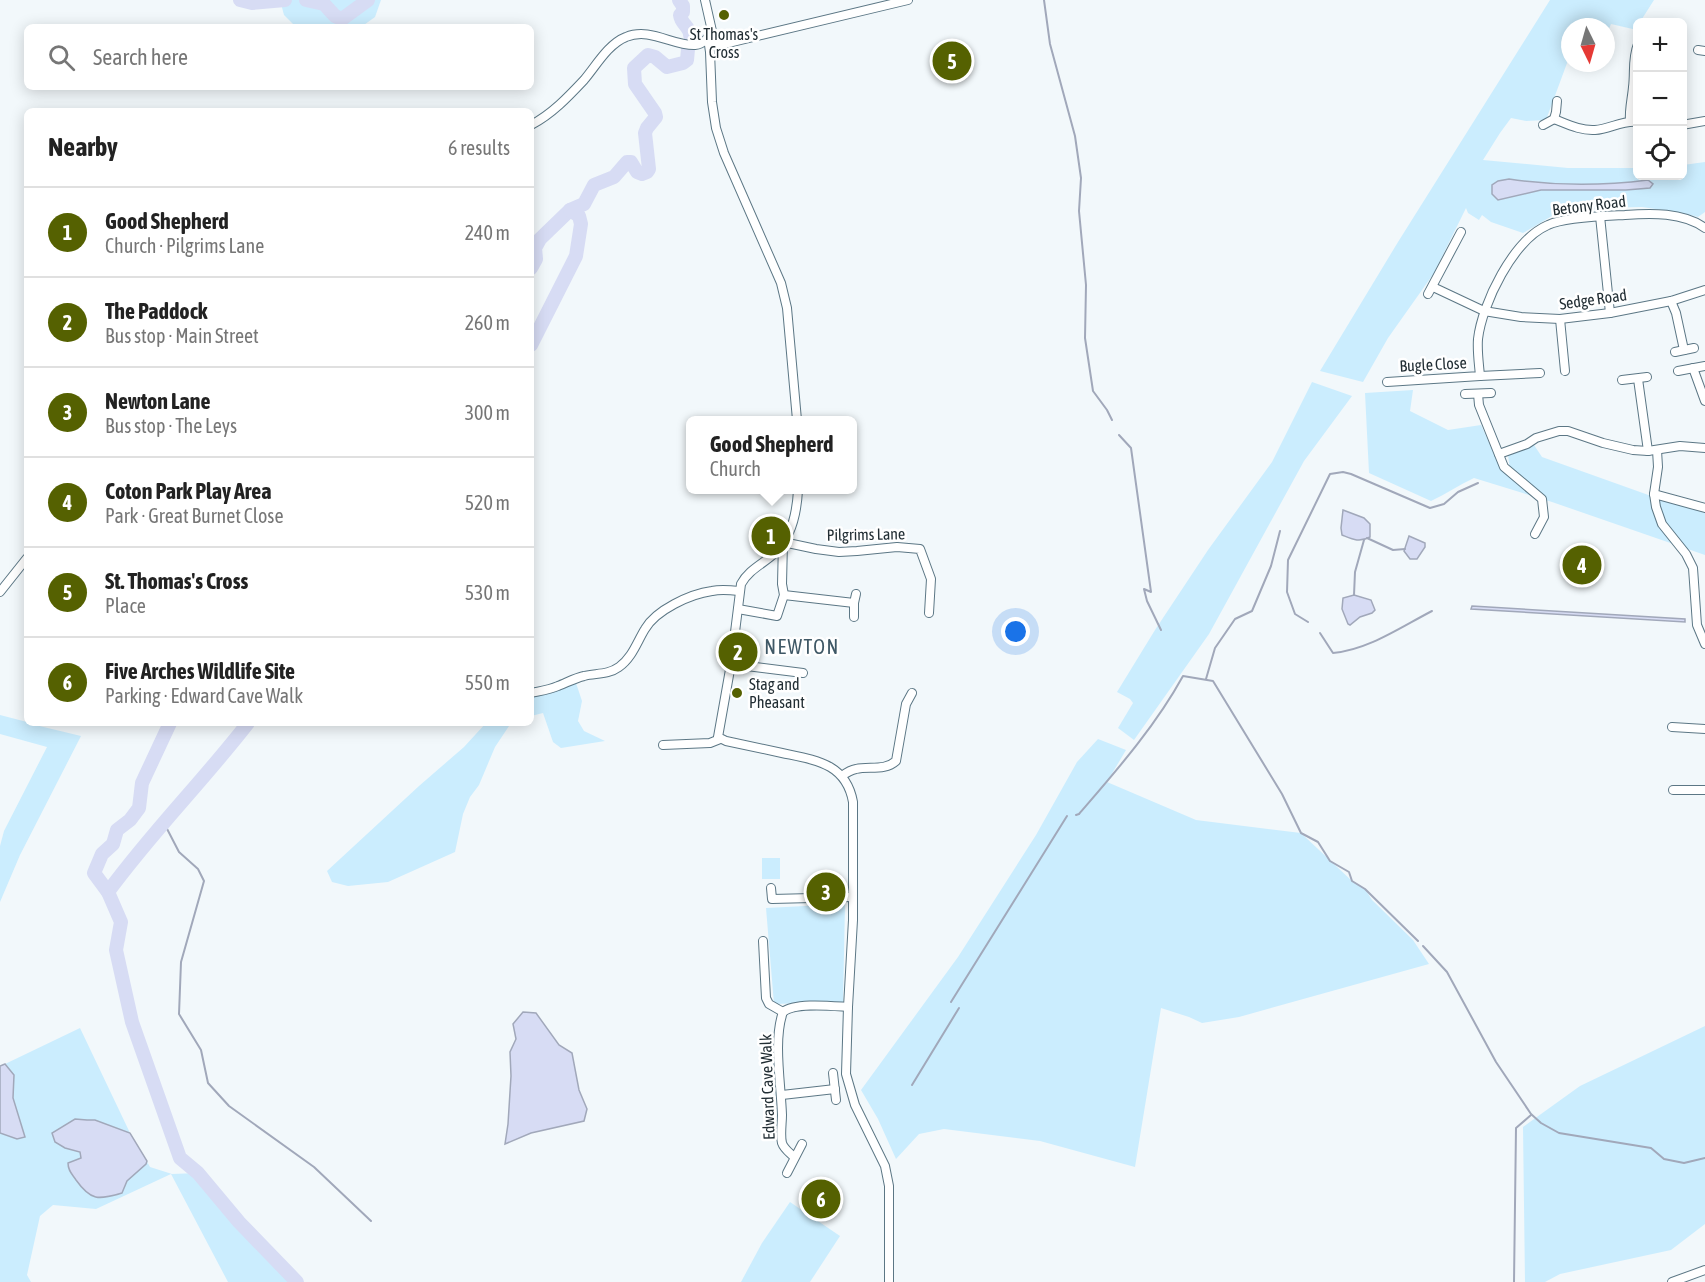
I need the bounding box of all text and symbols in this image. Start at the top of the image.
marker: St Thomas's Cross [717,8,731,22]
north arrow [1561,18,1615,72]
map controls [1633,18,1687,180]
button: + [1633,18,1687,72]
search box [24,24,534,90]
place label: St Thomas's Cross [690,25,759,61]
pin: 5 [932,38,972,84]
icon: search [45,41,78,74]
text: Search here [93,44,188,70]
button: − [1633,72,1687,126]
button: locate [1633,126,1687,180]
text: Nearby [48,132,118,162]
text: 6 results [448,136,510,159]
street label: Betony Road [1551,192,1627,219]
text: Good Shepherd [105,208,229,234]
text: 1 [63,221,72,244]
text: 240 m [465,221,510,244]
text: Church · Pilgrims Lane [105,234,264,257]
street label: Sedge Road [1558,285,1628,314]
text: The Paddock [105,298,207,324]
text: 2 [63,311,72,334]
text: 260 m [465,311,510,334]
text: Bus stop · Main Street [105,324,259,347]
street label: Bugle Close [1399,353,1467,376]
text: Newton Lane [105,388,210,414]
text: 3 [63,401,72,424]
text: 300 m [465,401,510,424]
text: Bus stop · The Leys [105,414,237,437]
popup [686,416,857,494]
text: Good Shepherd [710,431,833,457]
text: Church [710,457,761,480]
text: Coton Park Play Area [105,478,272,504]
text: 4 [63,491,72,514]
text: 520 m [465,491,510,514]
text: Park · Great Burnet Close [105,504,284,527]
pin: 1 [752,514,790,558]
street label: Pilgrims Lane [827,524,905,545]
pin: 4 [1562,542,1602,588]
text: St. Thomas's Cross [105,568,248,594]
text: 5 [63,581,72,604]
text: 530 m [465,581,510,604]
text: Place [105,594,146,617]
your location [1001,617,1030,646]
pin: 2 [718,630,758,674]
district label: NEWTON [764,635,840,658]
text: Five Arches Wildlife Site [105,658,295,684]
text: 6 [63,671,72,694]
text: 550 m [465,671,510,694]
place label: Stag and Pheasant [749,675,805,711]
text: Parking · Edward Cave Walk [105,684,303,707]
marker: Stag and Pheasant [730,686,744,700]
pin: 3 [806,870,846,914]
street label: Edward Cave Walk [756,1034,778,1140]
pin: 6 [802,1176,840,1222]

